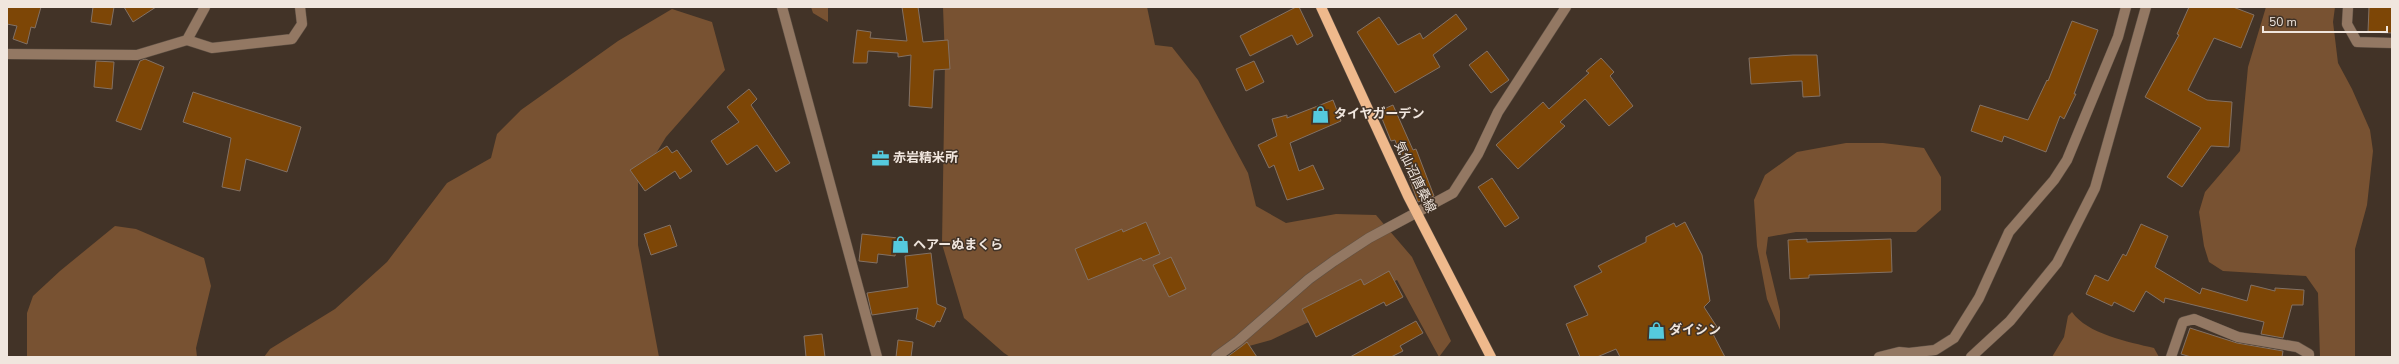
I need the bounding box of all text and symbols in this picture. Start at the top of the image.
scale bar [2263,8,2387,34]
text: 50 m [2269,14,2297,30]
shop icon: タイヤガーデン [1311,104,1331,124]
place label: タイヤガーデン [1334,105,1425,123]
street label: 気仙沼唐桑線 [1390,138,1440,216]
office icon: 赤岩精米所 [870,148,890,168]
place label: 赤岩精米所 [893,149,958,167]
shop icon: ヘアーぬまくら [890,235,910,255]
place label: ヘアーぬまくら [913,236,1003,254]
shop icon: ダイシン [1646,320,1666,340]
place label: ダイシン [1669,321,1721,339]

